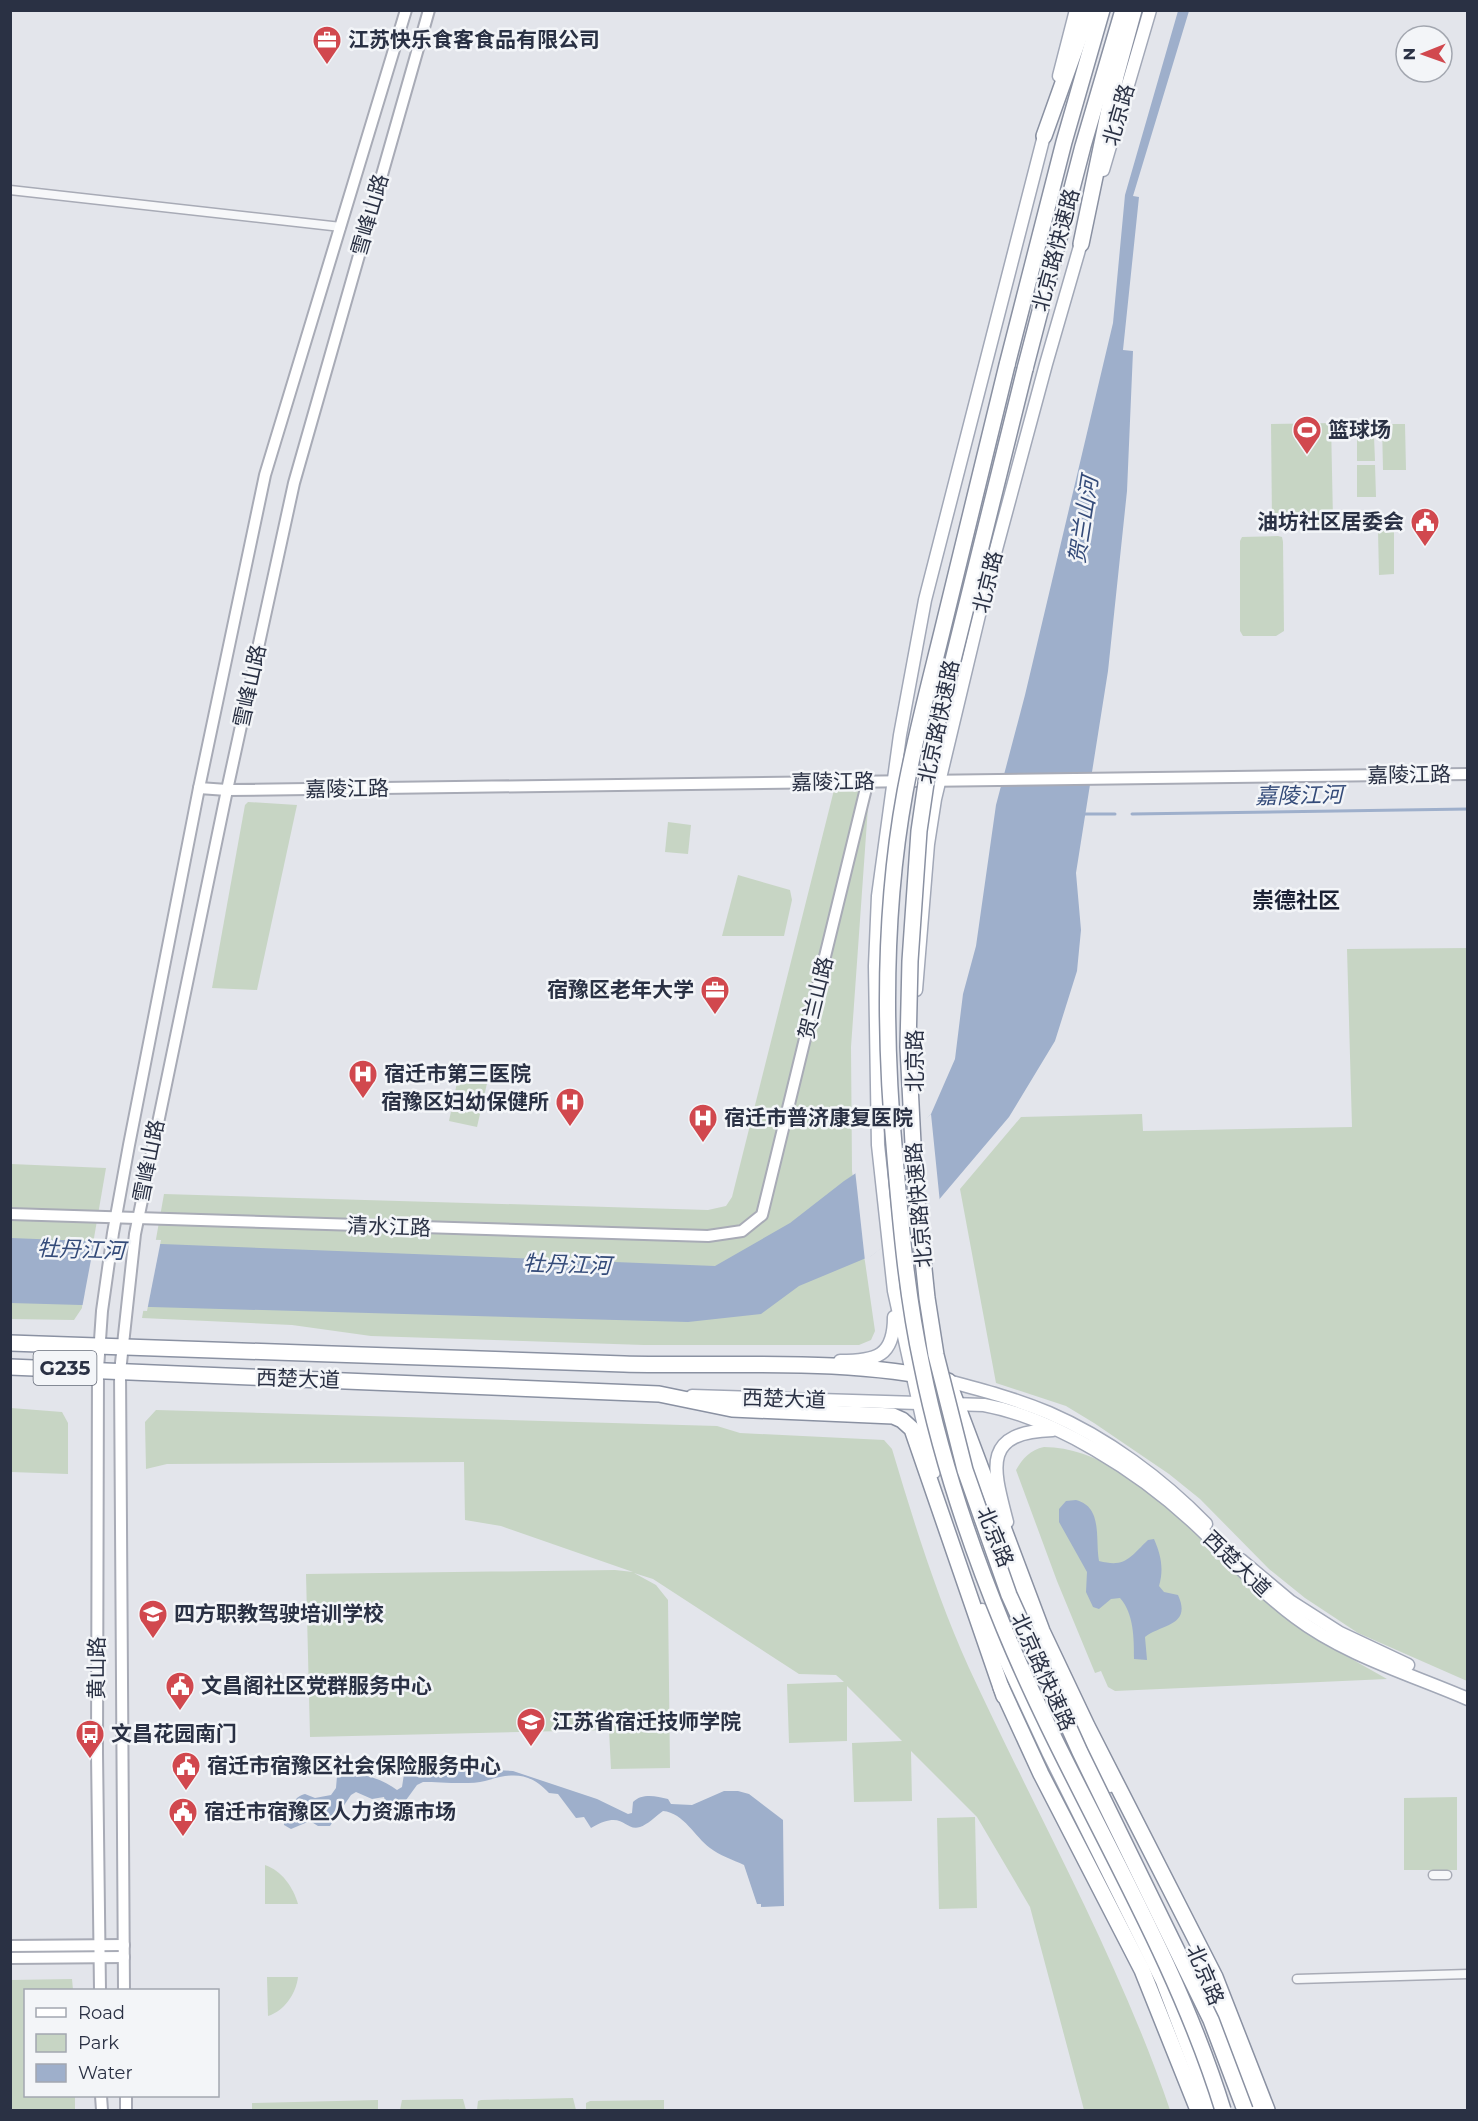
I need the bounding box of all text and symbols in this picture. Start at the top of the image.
office icon: 江苏快乐食客食品有限公司 [311,24,343,66]
north arrow [1394,24,1454,84]
place label: 江苏快乐食客食品有限公司 [348,27,600,52]
text: N [1400,48,1419,61]
street label: 北京路 [1098,81,1139,149]
street label: 雪峰山路 [346,171,393,259]
street label: 北京路快速路 [1027,186,1084,314]
sports icon: 篮球场 [1291,414,1323,456]
place label: 篮球场 [1328,417,1391,442]
water label: 贺兰山河 [1063,471,1104,566]
public building icon: 油坊社区居委会 [1409,506,1441,548]
place label: 油坊社区居委会 [1257,509,1404,534]
street label: 北京路 [968,548,1007,615]
street label: 雪峰山路 [229,642,270,730]
street label: 北京路快速路 [913,658,964,786]
street label: 嘉陵江路 [1367,761,1451,788]
street label: 嘉陵江路 [791,768,875,795]
street label: 嘉陵江路 [305,775,389,802]
water label: 嘉陵江河 [1255,781,1347,810]
district label: 崇德社区 [1252,887,1340,914]
street label: 贺兰山路 [793,954,838,1042]
office icon: 宿豫区老年大学 [699,974,731,1016]
place label: 宿豫区老年大学 [547,977,694,1002]
street label: 北京路 [902,1030,927,1093]
hospital icon: 宿迁市第三医院 [347,1058,379,1100]
place label: 宿迁市第三医院 [384,1061,531,1086]
hospital icon: 宿豫区妇幼保健所 [554,1086,586,1128]
place label: 宿豫区妇幼保健所 [381,1089,549,1114]
hospital icon: 宿迁市普济康复医院 [687,1102,719,1144]
place label: 宿迁市普济康复医院 [724,1105,913,1130]
street label: 雪峰山路 [128,1117,169,1205]
street label: 北京路快速路 [901,1141,936,1269]
street label: 清水江路 [347,1213,431,1240]
water label: 牡丹江河 [37,1234,129,1265]
water label: 牡丹江河 [523,1249,615,1280]
road number: G235 [34,1351,97,1385]
street label: 西楚大道 [256,1365,340,1392]
street label: 西楚大道 [742,1385,826,1412]
street label: 北京路 [972,1503,1019,1571]
street label: 西楚大道 [1198,1525,1276,1602]
school or university icon: 四方职教驾驶培训学校 [137,1598,169,1640]
place label: 四方职教驾驶培训学校 [174,1601,384,1626]
street label: 北京路快速路 [1006,1609,1081,1734]
street label: 黄山路 [84,1637,109,1700]
public building icon: 文昌阁社区党群服务中心 [164,1670,196,1712]
place label: 文昌阁社区党群服务中心 [201,1673,432,1698]
school or university icon: 江苏省宿迁技师学院 [515,1706,547,1748]
place label: 江苏省宿迁技师学院 [552,1709,741,1734]
bus stop icon: 文昌花园南门 [74,1718,106,1760]
place label: 文昌花园南门 [111,1721,237,1746]
public building icon: 宿迁市宿豫区社会保险服务中心 [170,1750,202,1792]
place label: 宿迁市宿豫区社会保险服务中心 [207,1753,501,1778]
public building icon: 宿迁市宿豫区人力资源市场 [167,1796,199,1838]
place label: 宿迁市宿豫区人力资源市场 [204,1799,456,1824]
street label: 北京路 [1182,1941,1229,2009]
legend [24,1989,219,2097]
text: Road [78,2002,125,2024]
text: Park [78,2032,119,2054]
text: Water [78,2062,133,2084]

